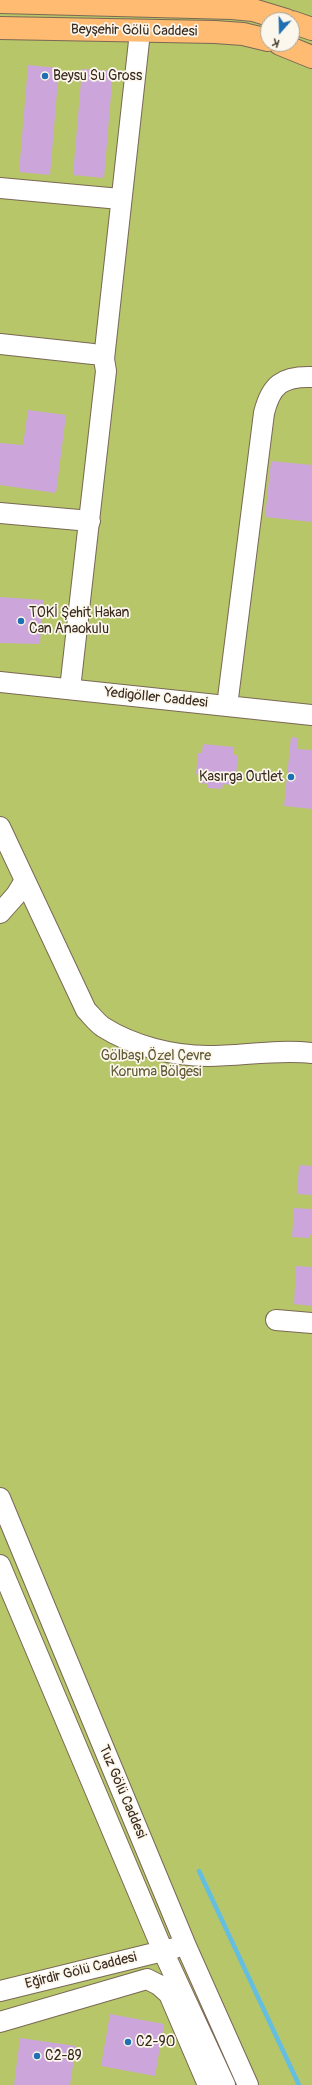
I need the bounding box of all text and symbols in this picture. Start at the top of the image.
north arrow [260,12,300,52]
street label: Beyşehir Gölü Caddesi [71,21,197,41]
text: K [271,36,281,50]
place label: Beysu Su Gross [53,68,142,84]
marker: Beysu Su Gross [40,71,50,81]
place label: TOKİ Şehit Hakan Can Anaokulu [29,605,129,638]
marker: TOKİ Şehit Hakan Can Anaokulu [16,616,26,626]
street label: Yedigöller Caddesi [104,684,208,712]
place label: Kasırga Outlet [199,769,283,785]
marker: Kasırga Outlet [286,772,296,782]
park label: Gölbaşı Özel Çevre Koruma Bölgesi [101,1048,211,1080]
street label: Tuz Gölü Caddesi [95,1743,149,1841]
street label: Eğirdir Gölü Caddesi [23,1949,139,1993]
place label: C2-90 [136,2034,175,2050]
marker: C2-90 [123,2037,133,2047]
place label: C2-89 [45,2048,82,2064]
marker: C2-89 [32,2051,42,2061]

